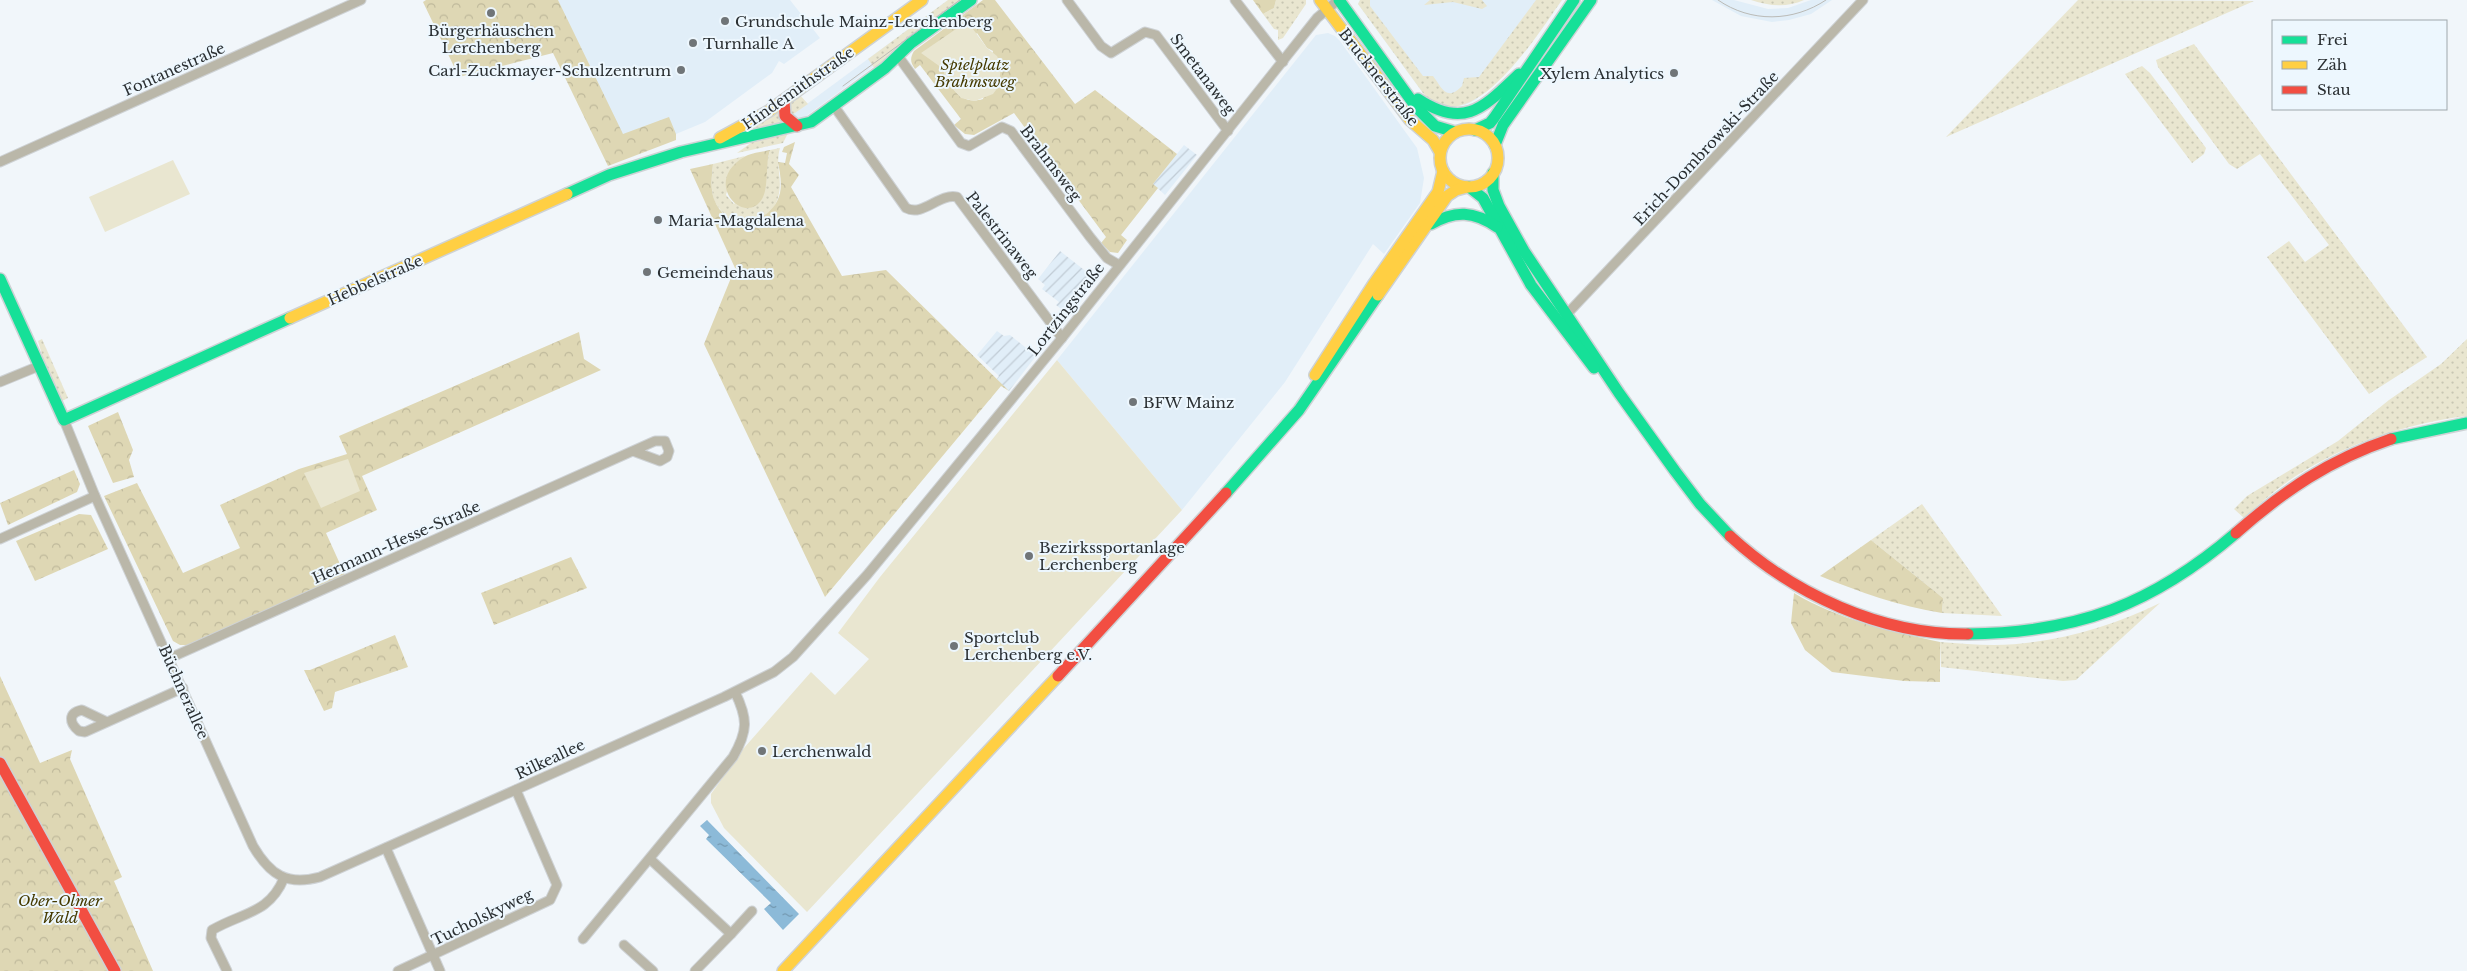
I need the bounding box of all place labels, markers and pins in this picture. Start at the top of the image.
marker: Bürgerhäuschen Lerchenberg [485,7,497,19]
place label: Grundschule Mainz-Lerchenberg [735,12,993,31]
marker: Grundschule Mainz-Lerchenberg [719,15,731,27]
place label: Bürgerhäuschen Lerchenberg [428,21,554,57]
place label: Turnhalle A [703,34,794,53]
marker: Turnhalle A [687,37,699,49]
place label: Carl-Zuckmayer-Schulzentrum [428,61,671,80]
marker: Carl-Zuckmayer-Schulzentrum [675,64,687,76]
place label: Xylem Analytics [1540,64,1664,83]
marker: Xylem Analytics [1668,67,1680,79]
place label: Maria-Magdalena [668,211,805,230]
marker: Maria-Magdalena [652,214,664,226]
place label: Gemeindehaus [657,263,773,282]
marker: Gemeindehaus [641,266,653,278]
place label: BFW Mainz [1143,393,1234,412]
marker: BFW Mainz [1127,396,1139,408]
place label: Bezirkssportanlage Lerchenberg [1039,538,1185,574]
marker: Bezirkssportanlage Lerchenberg [1023,550,1035,562]
place label: Sportclub Lerchenberg e.V. [964,628,1092,664]
marker: Sportclub Lerchenberg e.V. [948,640,960,652]
place label: Lerchenwald [772,742,871,761]
marker: Lerchenwald [756,745,768,757]

